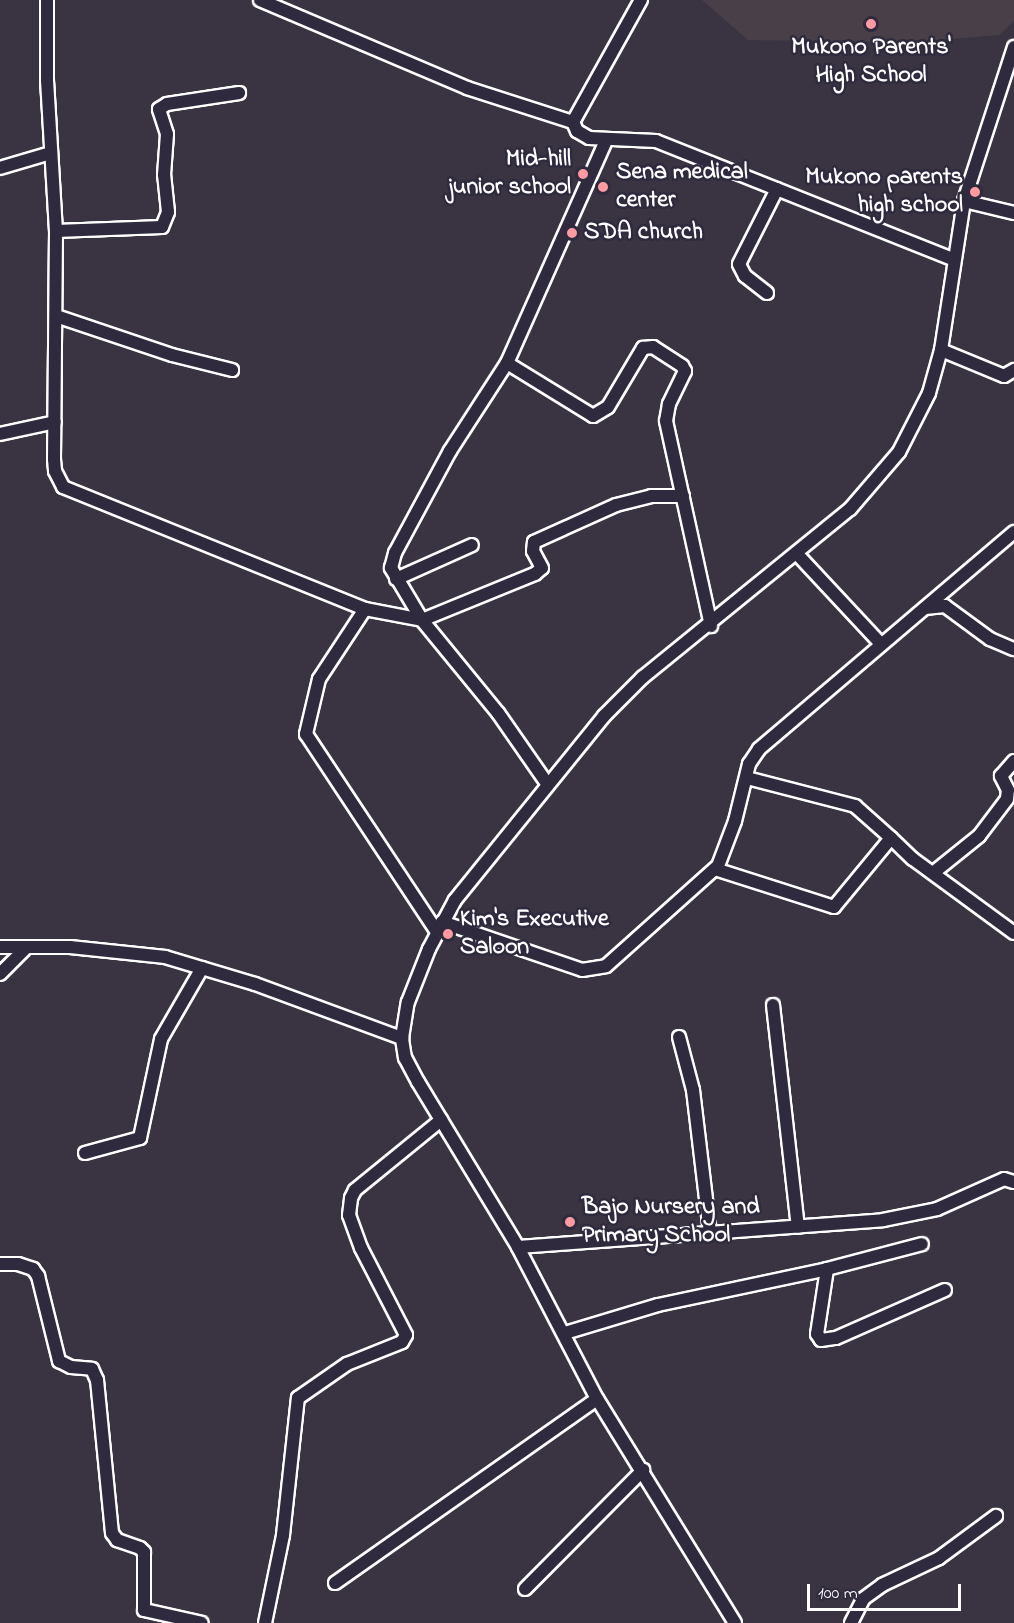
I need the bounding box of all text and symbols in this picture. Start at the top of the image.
marker: Mukono Parents' High School [864,17,878,31]
place label: Mukono Parents' High School [791,34,951,90]
place label: Mid-hill junior school [448,146,571,202]
place label: Sena medical center [616,159,748,215]
place label: Mukono parents high school [805,164,963,220]
marker: Mid-hill junior school [576,167,590,181]
marker: Sena medical center [594,178,612,196]
marker: Mukono parents high school [968,185,982,199]
place label: SDA church [584,219,703,247]
marker: SDA church [565,226,579,240]
place label: Kim's Executive Saloon [460,906,609,962]
marker: Kim's Executive Saloon [441,927,455,941]
place label: Bajo Nursery and Primary School [582,1194,760,1250]
marker: Bajo Nursery and Primary School [563,1215,577,1229]
scale bar [810,1572,964,1610]
text: 100 m [818,1581,858,1607]

